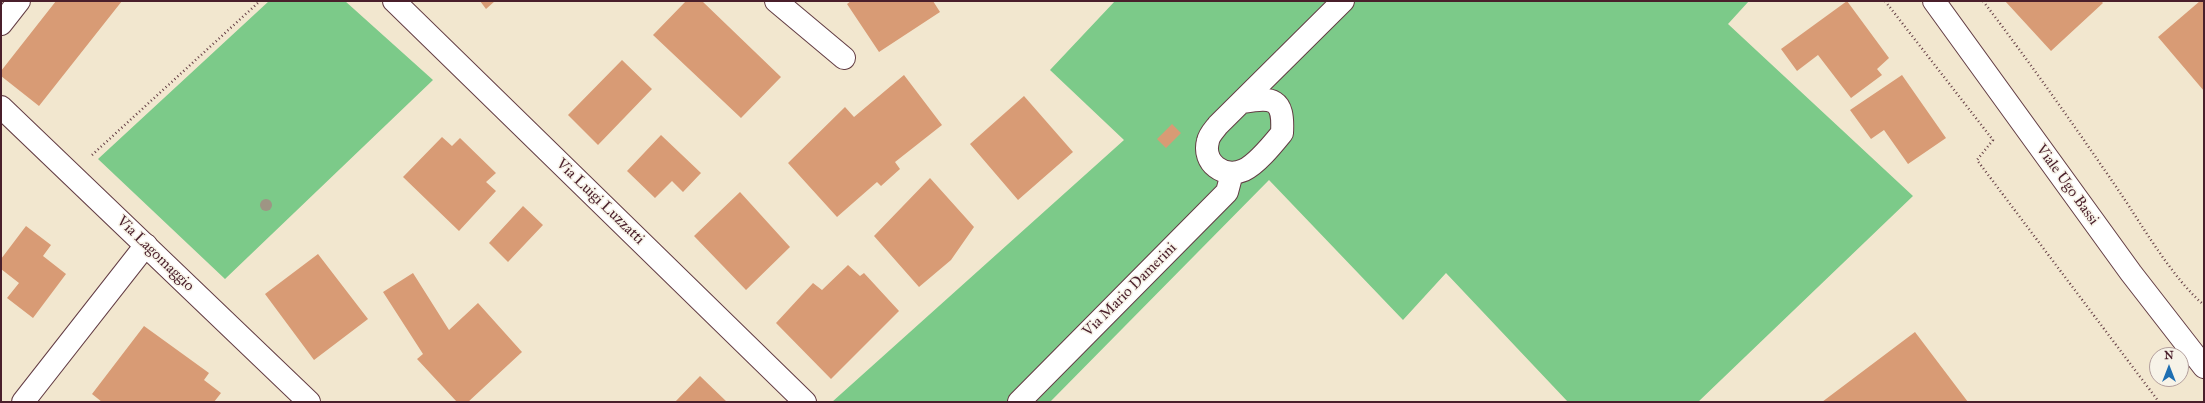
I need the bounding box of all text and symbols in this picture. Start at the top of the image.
street label: Viale Ugo Bassi [2032,141,2102,229]
street label: Via Luigi Luzzatti [552,155,648,249]
street label: Via Lagomaggio [112,213,198,295]
street label: Via Mario Damerini [1079,239,1181,341]
north arrow [2149,347,2189,387]
text: N [2164,349,2174,362]

